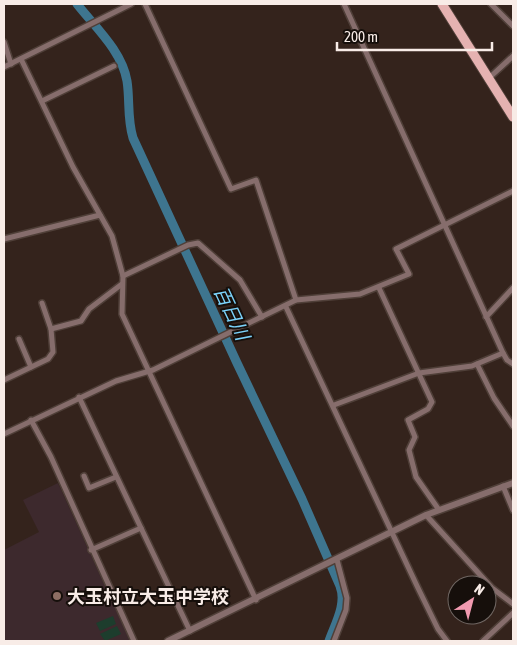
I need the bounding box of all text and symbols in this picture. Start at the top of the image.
scale bar [337,20,492,52]
text: 200 m [344,28,378,45]
water label: 百日川 [210,283,255,345]
north arrow [447,575,497,625]
text: N [472,581,488,598]
place label: 大玉村立大玉中学校 [67,586,229,607]
marker: 大玉村立大玉中学校 [51,590,63,602]

